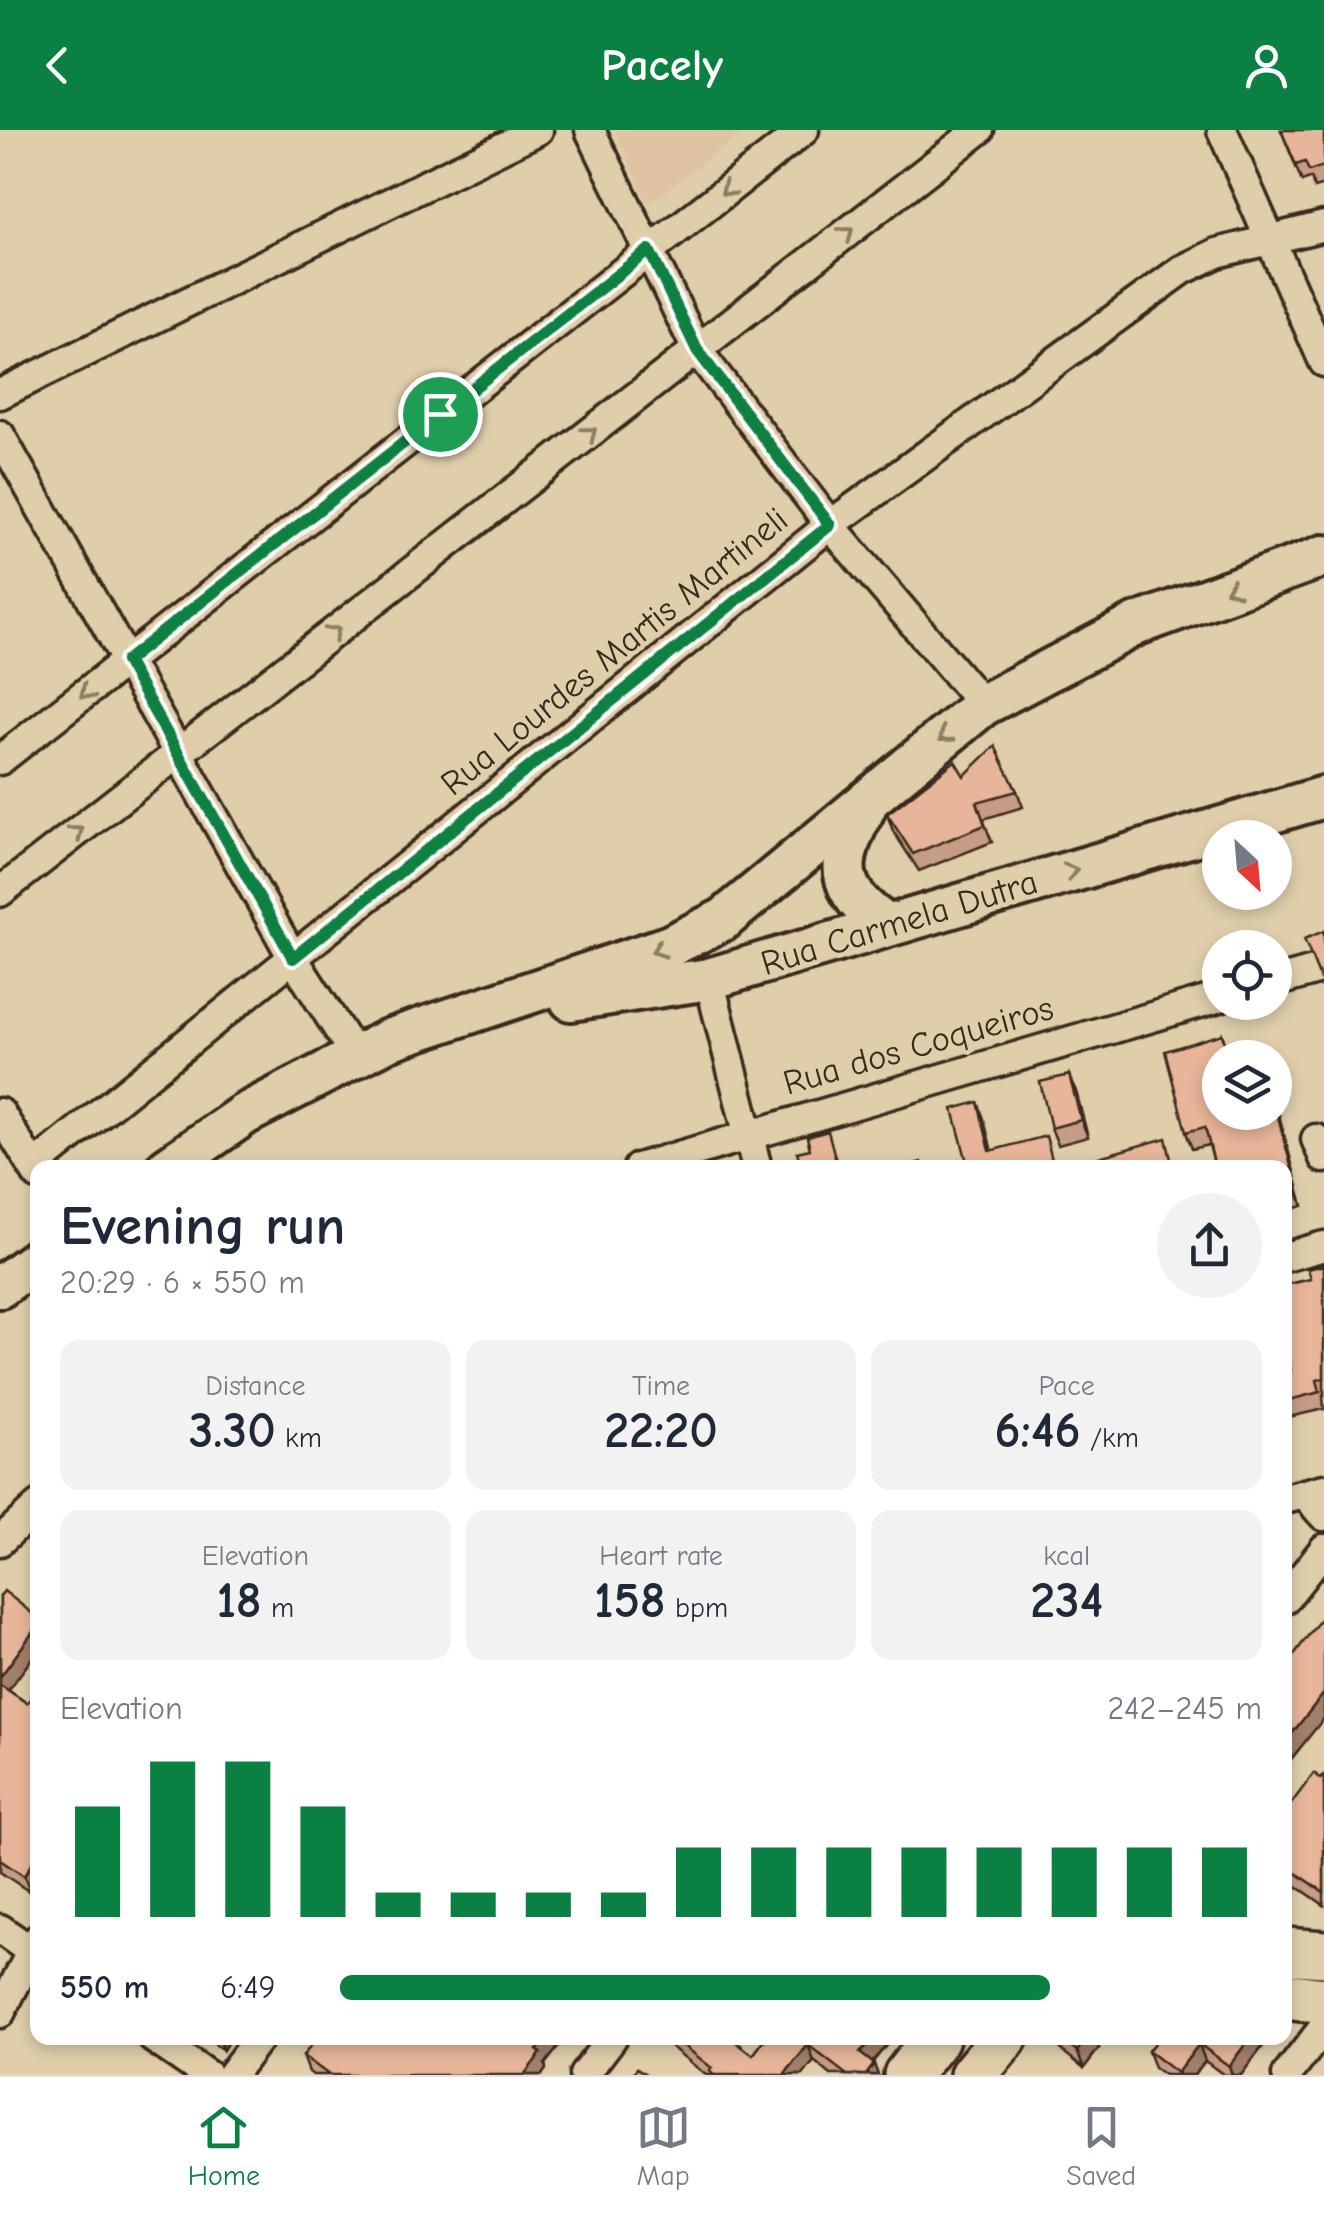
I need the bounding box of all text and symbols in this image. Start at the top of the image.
icon: back [30,38,85,93]
icon: person [1239,38,1294,93]
text: Pacely [601,39,723,91]
one-way arrow [720,178,738,196]
one-way arrow [836,228,854,245]
pin [398,372,483,457]
icon: arrive [413,387,468,442]
one-way arrow [579,427,597,445]
street label: Rua Lourdes Martis Martineli [433,499,796,804]
one-way arrow [1225,577,1242,598]
one-way arrow [323,627,341,644]
one-way arrow [79,681,97,699]
one-way arrow [938,724,956,742]
north arrow [1202,820,1292,910]
map controls [1202,820,1292,1130]
one-way arrow [66,826,84,844]
street label: Rua Carmela Dutra [756,861,1042,984]
one-way arrow [1062,862,1079,883]
button: locate [1202,930,1292,1020]
one-way arrow [650,938,667,959]
street label: Rua dos Coqueiros [778,987,1058,1104]
button: layers [1202,1040,1292,1130]
button: share [1157,1193,1262,1298]
text: Evening run [60,1194,345,1258]
text: 20:29 · 6 × 550 m [60,1264,305,1301]
text: Distance [205,1370,305,1402]
text: Time [632,1370,690,1402]
text: Pace [1038,1370,1095,1402]
text: 3.30 [189,1402,276,1460]
text: 22:20 [604,1402,718,1460]
text: 6:46 [994,1402,1081,1460]
text: km [276,1422,322,1454]
text: /km [1081,1422,1139,1454]
text: Elevation [202,1540,309,1572]
text: Heart rate [599,1540,723,1572]
text: kcal [1043,1540,1090,1572]
text: 18 [216,1572,262,1630]
text: 158 [594,1572,666,1630]
text: 234 [1030,1572,1103,1630]
text: m [262,1592,294,1624]
text: bpm [666,1592,728,1624]
text: Elevation [60,1690,183,1727]
text: 242–245 m [1107,1690,1262,1727]
text: 550 m [60,1969,149,2006]
text: 6:49 [220,1969,276,2006]
tab: Home [188,2100,260,2192]
tab: Map [636,2100,691,2192]
tab: Saved [1066,2100,1136,2192]

